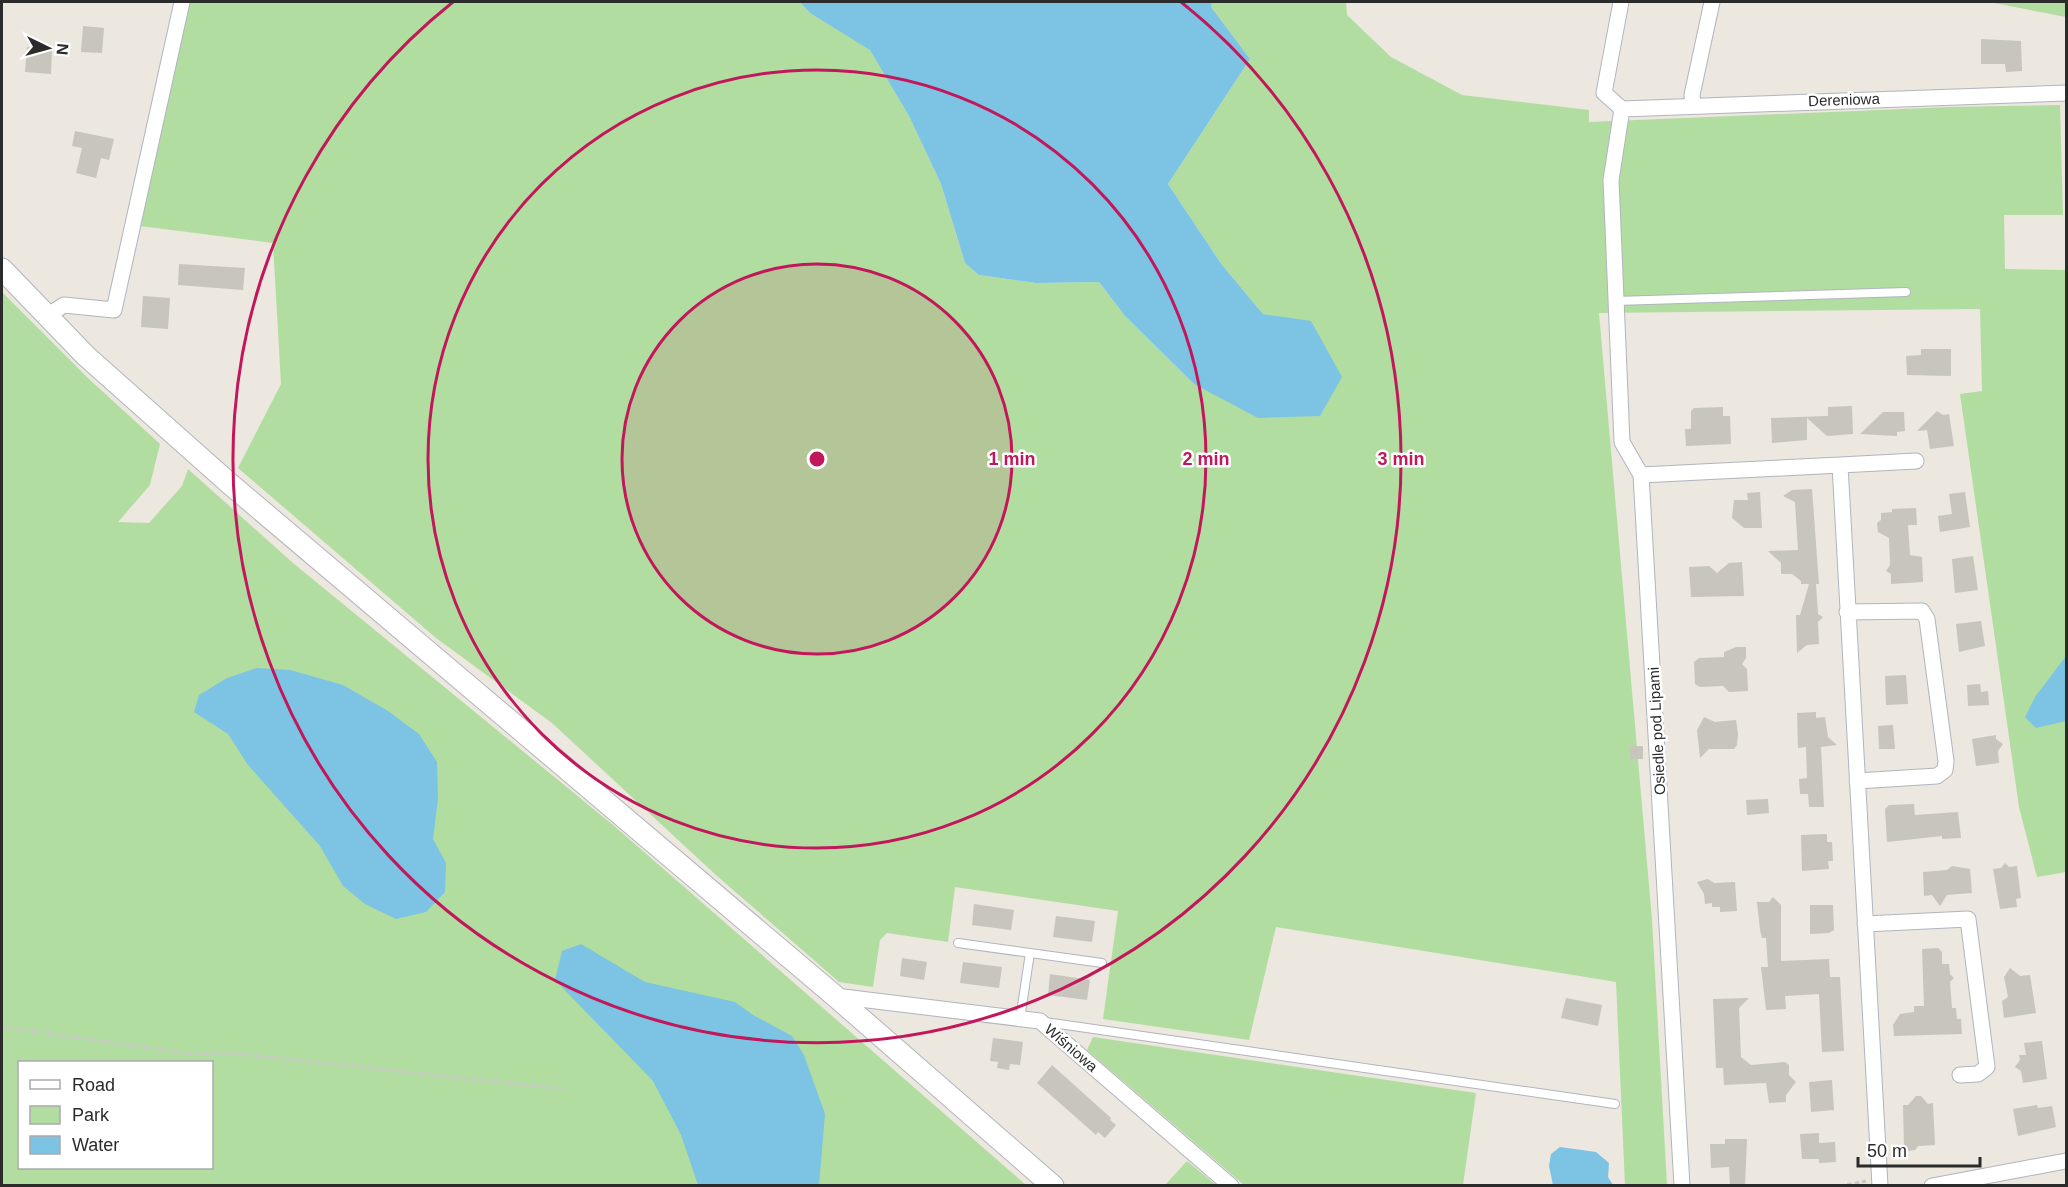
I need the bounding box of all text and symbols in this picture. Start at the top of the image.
north arrow [18,18,78,78]
text: N [53,43,71,56]
street label: Dereniowa [1808,90,1881,109]
centre of rings [807,449,827,469]
text: 1 min [988,449,1036,469]
text: 2 min [1182,449,1230,469]
text: 3 min [1377,449,1425,469]
street label: Osiedle pod Lipami [1645,666,1668,796]
street label: Wiśniowa [1042,1020,1102,1076]
legend [18,1061,213,1169]
text: Road [72,1075,115,1095]
text: Park [72,1105,110,1125]
scale bar [1858,1130,1980,1168]
text: Water [72,1135,119,1155]
text: 50 m [1867,1141,1907,1161]

